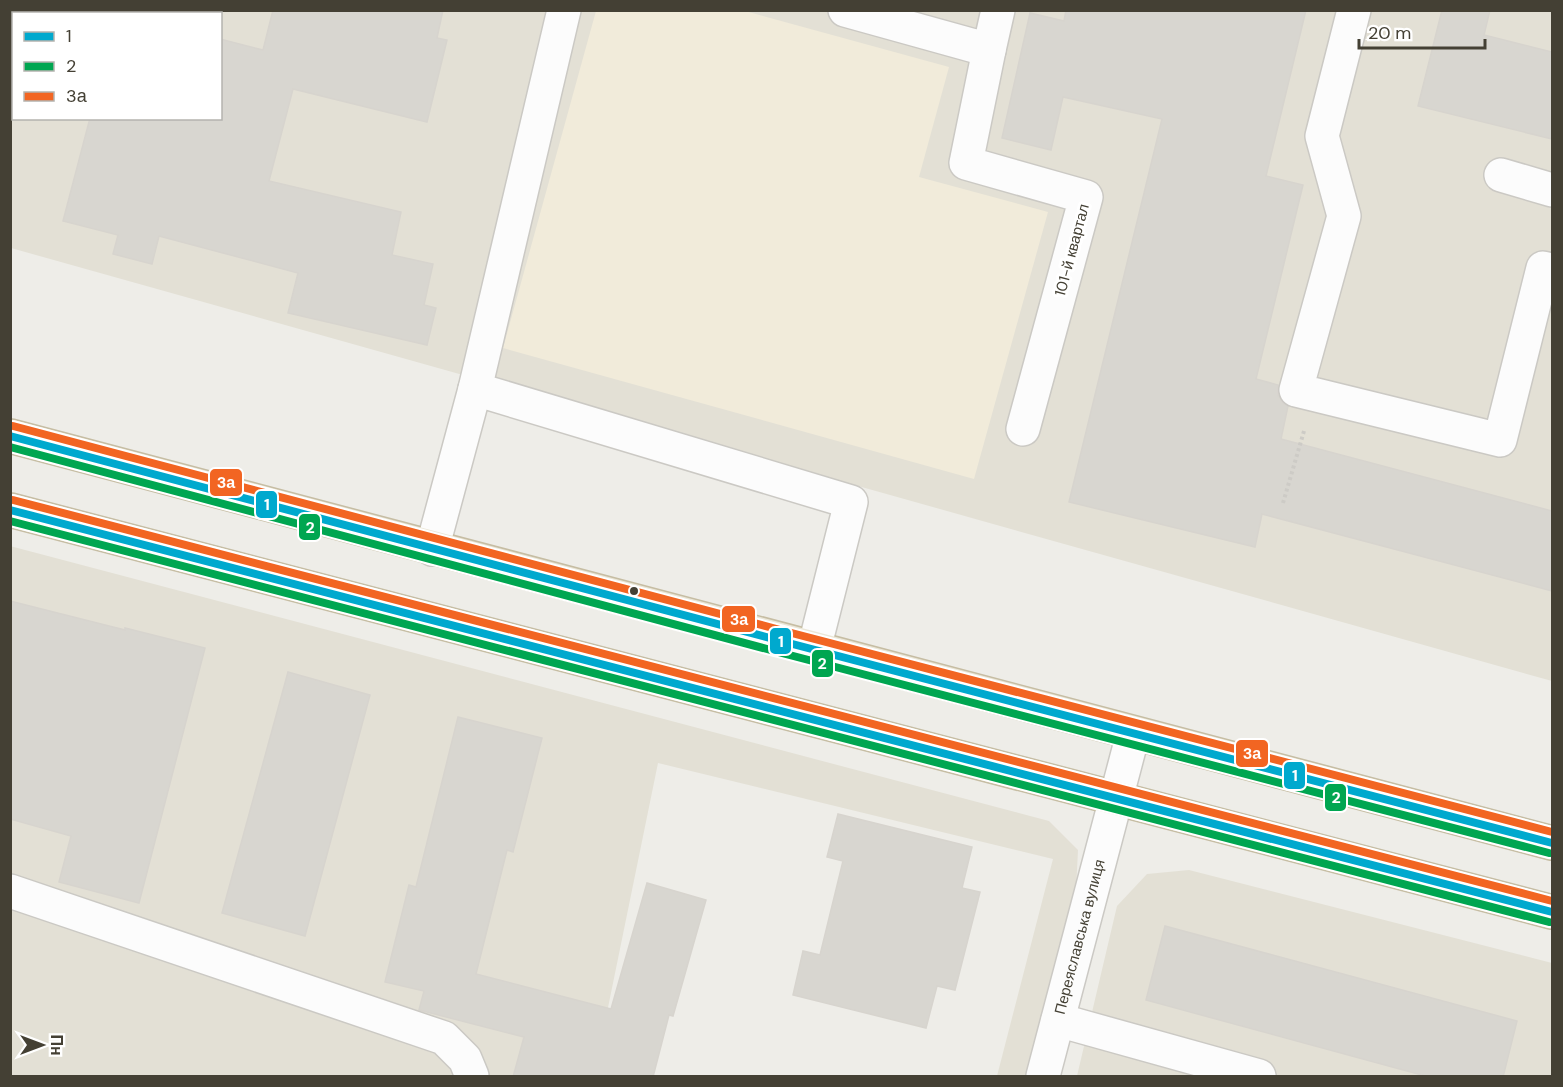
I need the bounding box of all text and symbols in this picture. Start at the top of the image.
legend [12,12,222,120]
scale bar [1359,12,1485,50]
text: 20 m [1368,21,1411,45]
text: 1 [66,24,72,48]
text: 2 [66,54,76,78]
text: 3а [66,84,88,108]
street label: 101-й квартал [1050,202,1094,298]
line badge: 3а [209,468,243,497]
text: 3а [217,472,235,493]
line badge: 1 [255,490,278,519]
text: 1 [264,494,270,515]
line badge: 2 [298,513,321,541]
text: 2 [305,517,315,538]
unlabelled marker [628,585,640,597]
line badge: 3а [721,605,756,633]
text: 3а [730,609,748,630]
line badge: 1 [769,627,792,655]
text: 1 [778,631,784,652]
line badge: 2 [811,649,834,678]
text: 2 [817,653,827,674]
line badge: 3а [1235,739,1269,768]
text: 3а [1243,743,1261,764]
line badge: 1 [1283,761,1306,790]
text: 1 [1292,765,1298,786]
line badge: 2 [1324,783,1347,812]
text: 2 [1331,787,1341,808]
street label: Переяславська вулиця [1050,857,1110,1016]
north arrow [12,1015,72,1075]
text: Пн [46,1034,67,1056]

